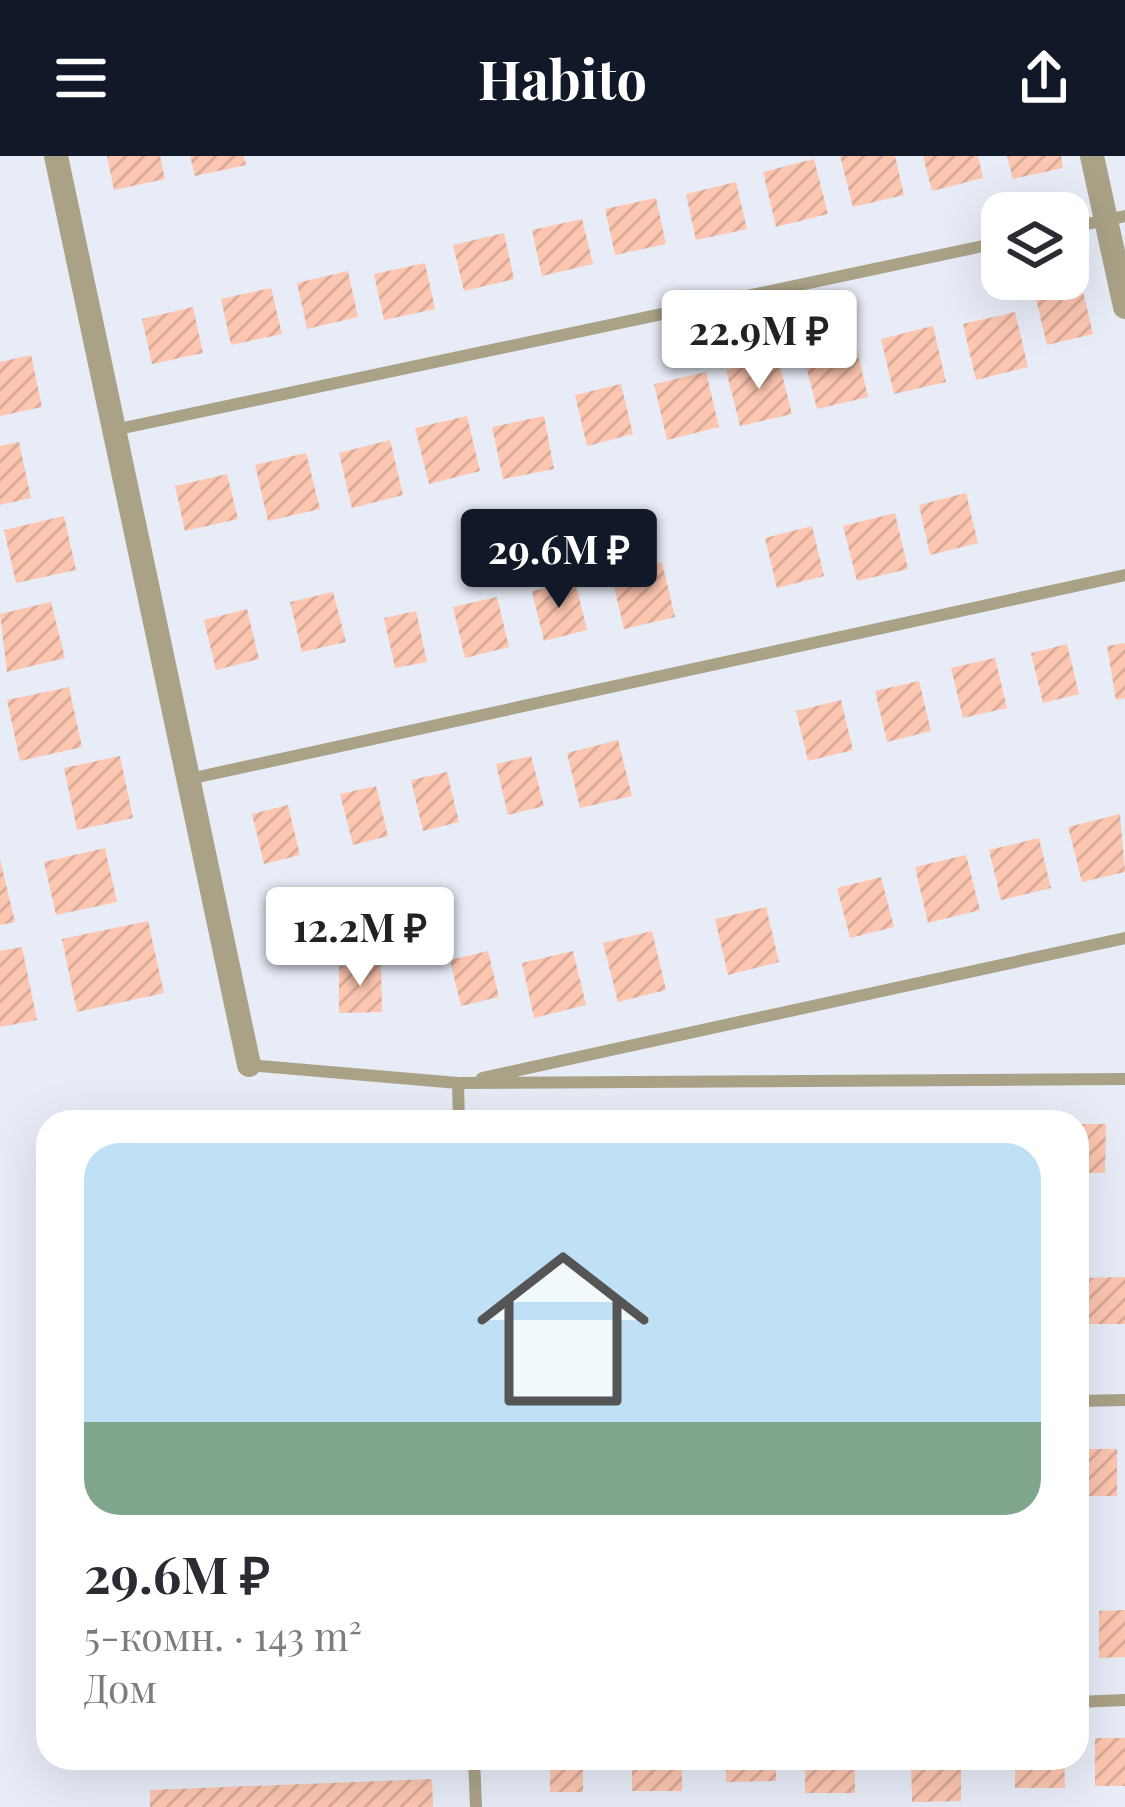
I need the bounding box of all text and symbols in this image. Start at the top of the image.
text: Habito [478,42,647,114]
icon: menu [48,45,114,111]
icon: share [1011,45,1077,111]
map controls [981,192,1089,300]
button: layers [981,192,1089,300]
pin: 22.9M ₽ [648,290,870,392]
text: 22.9M ₽ [689,303,829,355]
pin: 29.6M ₽ [448,509,670,611]
text: 29.6M ₽ [488,522,630,574]
pin: 12.2M ₽ [249,887,471,989]
text: 12.2M ₽ [293,900,427,952]
icon: home [455,1221,671,1437]
text: 29.6M ₽ [84,1539,270,1607]
text: 5-комн. · 143 m² [84,1609,362,1661]
text: Дом [84,1661,157,1713]

